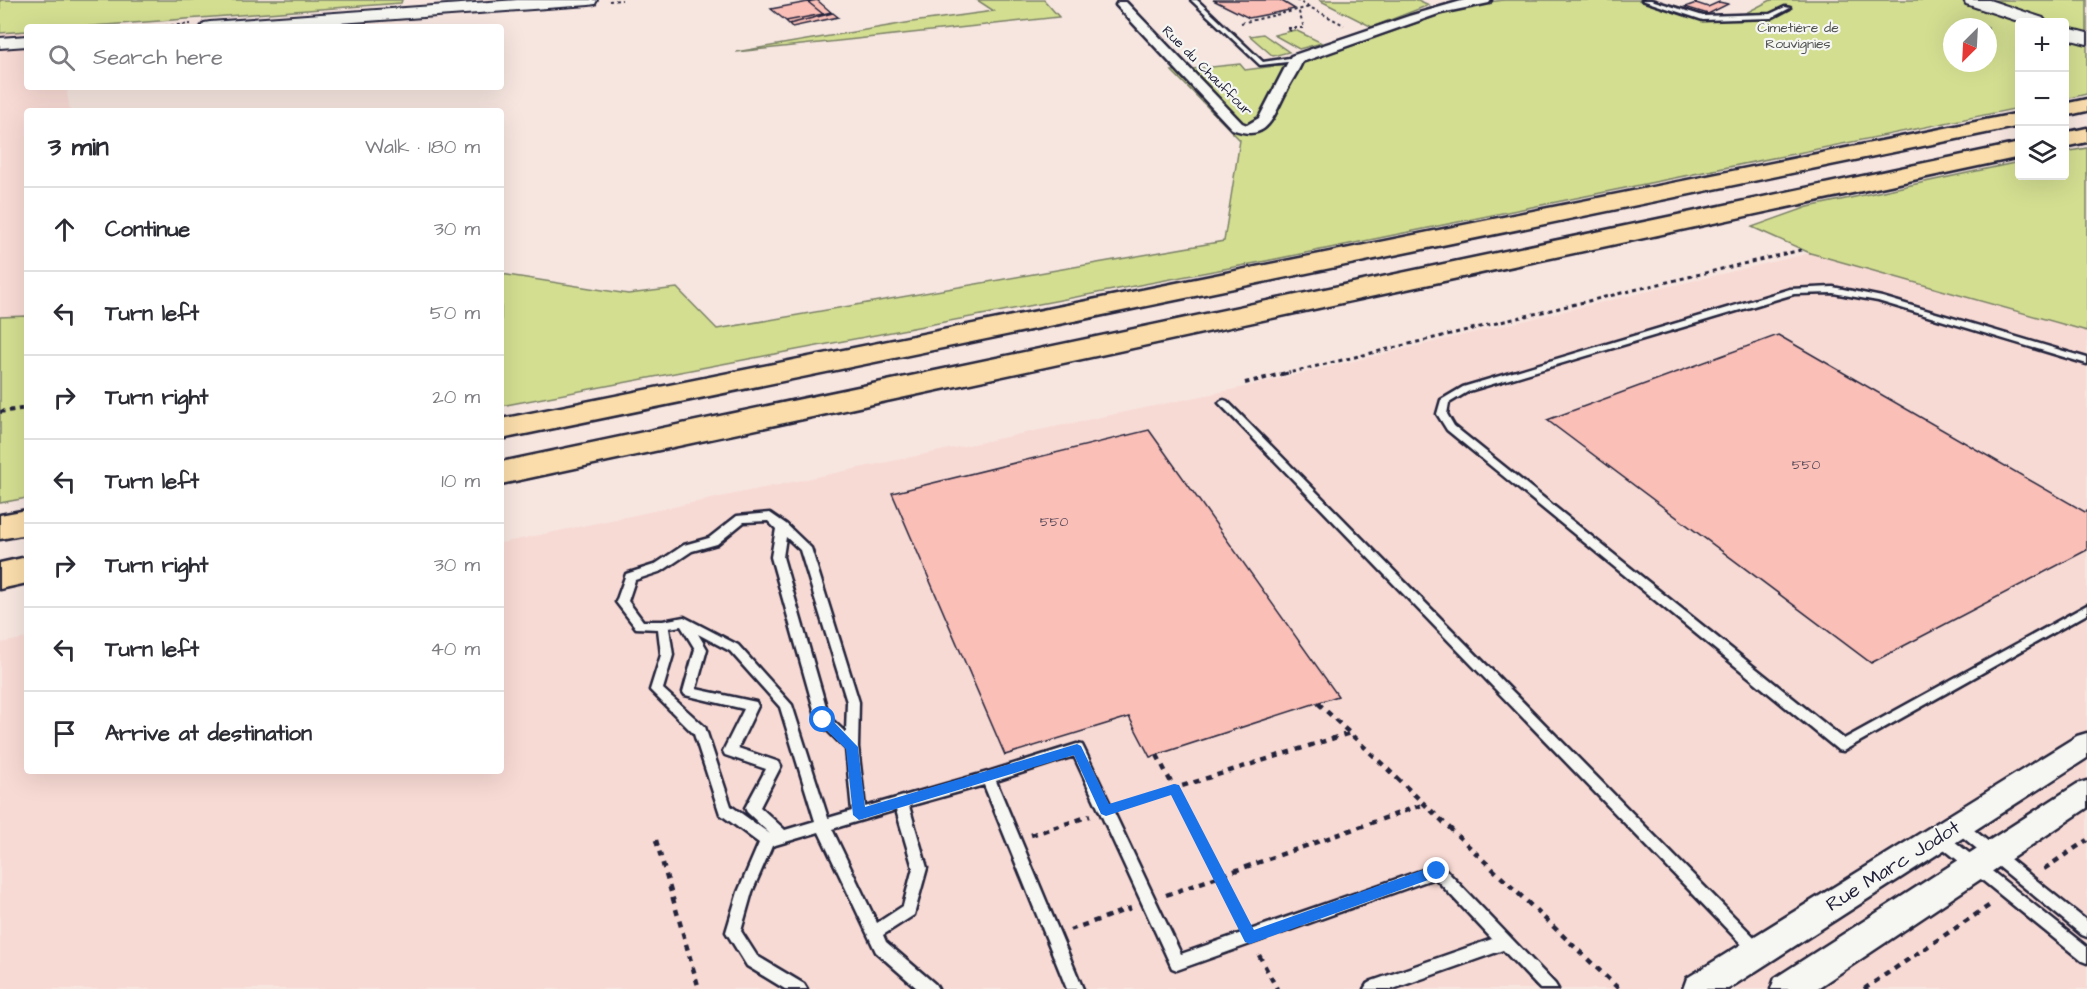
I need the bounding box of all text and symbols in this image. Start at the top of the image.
park label: Cimetière de Rouvignies [1757,18,1839,54]
north arrow [1943,18,1997,72]
map controls [2015,18,2069,180]
button: + [2015,18,2069,72]
street label: Rue du Chauffour [1157,21,1257,121]
search box [24,24,504,90]
icon: search [45,41,78,74]
text: Search here [93,42,223,73]
button: − [2015,72,2069,126]
button: layers [2015,126,2069,180]
text: 3 min [48,129,109,165]
text: Walk · 180 m [365,133,480,161]
icon: ahead [48,213,81,246]
text: Continue [105,214,190,245]
text: 30 m [434,215,480,243]
icon: left [48,297,81,330]
text: Turn left [105,298,199,329]
text: 50 m [430,299,480,327]
icon: right [48,381,81,414]
text: Turn right [105,382,208,413]
text: 20 m [432,383,480,411]
house number: 550 [1792,455,1820,475]
icon: left [48,465,81,498]
text: Turn left [105,466,199,497]
text: 10 m [441,467,480,495]
house number: 550 [1040,512,1068,532]
icon: right [48,549,81,582]
text: Turn right [105,550,208,581]
text: 30 m [434,551,480,579]
icon: left [48,633,81,666]
text: Turn left [105,634,199,665]
text: 40 m [430,635,480,663]
route start [809,706,835,732]
icon: arrive [48,717,81,750]
text: Arrive at destination [105,718,312,749]
street label: Rue Marc Jodot [1821,814,1965,918]
route end [1423,857,1449,883]

